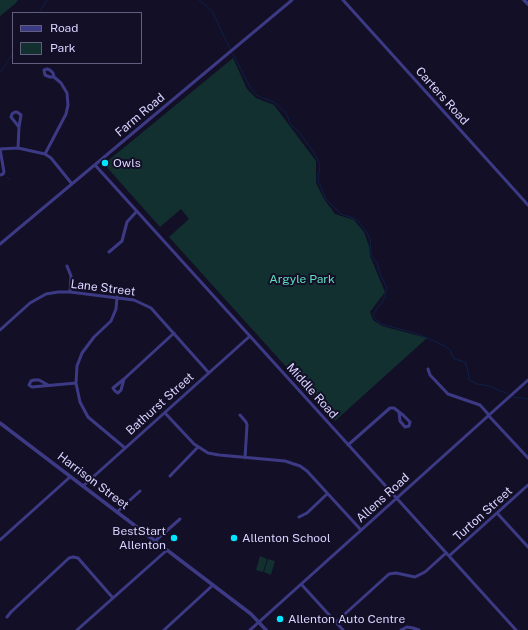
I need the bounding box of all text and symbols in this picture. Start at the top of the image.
legend [12,12,142,64]
text: Road [50,21,78,35]
text: Park [50,41,76,55]
street label: Carters Road [412,64,472,128]
street label: Farm Road [112,90,168,140]
place label: Owls [113,156,141,170]
marker: Owls [100,158,110,168]
park label: Argyle Park [269,272,335,286]
street label: Lane Street [70,277,136,299]
street label: Middle Road [283,360,341,422]
street label: Bathurst Street [123,370,197,438]
street label: Harrison Street [54,449,132,513]
street label: Allens Road [354,470,412,526]
street label: Turton Street [451,484,515,544]
place label: BestStart Allenton [112,524,166,552]
place label: Allenton School [242,531,331,545]
marker: BestStart Allenton [169,533,179,543]
marker: Allenton School [229,533,239,543]
place label: Allenton Auto Centre [288,612,405,626]
marker: Allenton Auto Centre [275,614,285,624]

